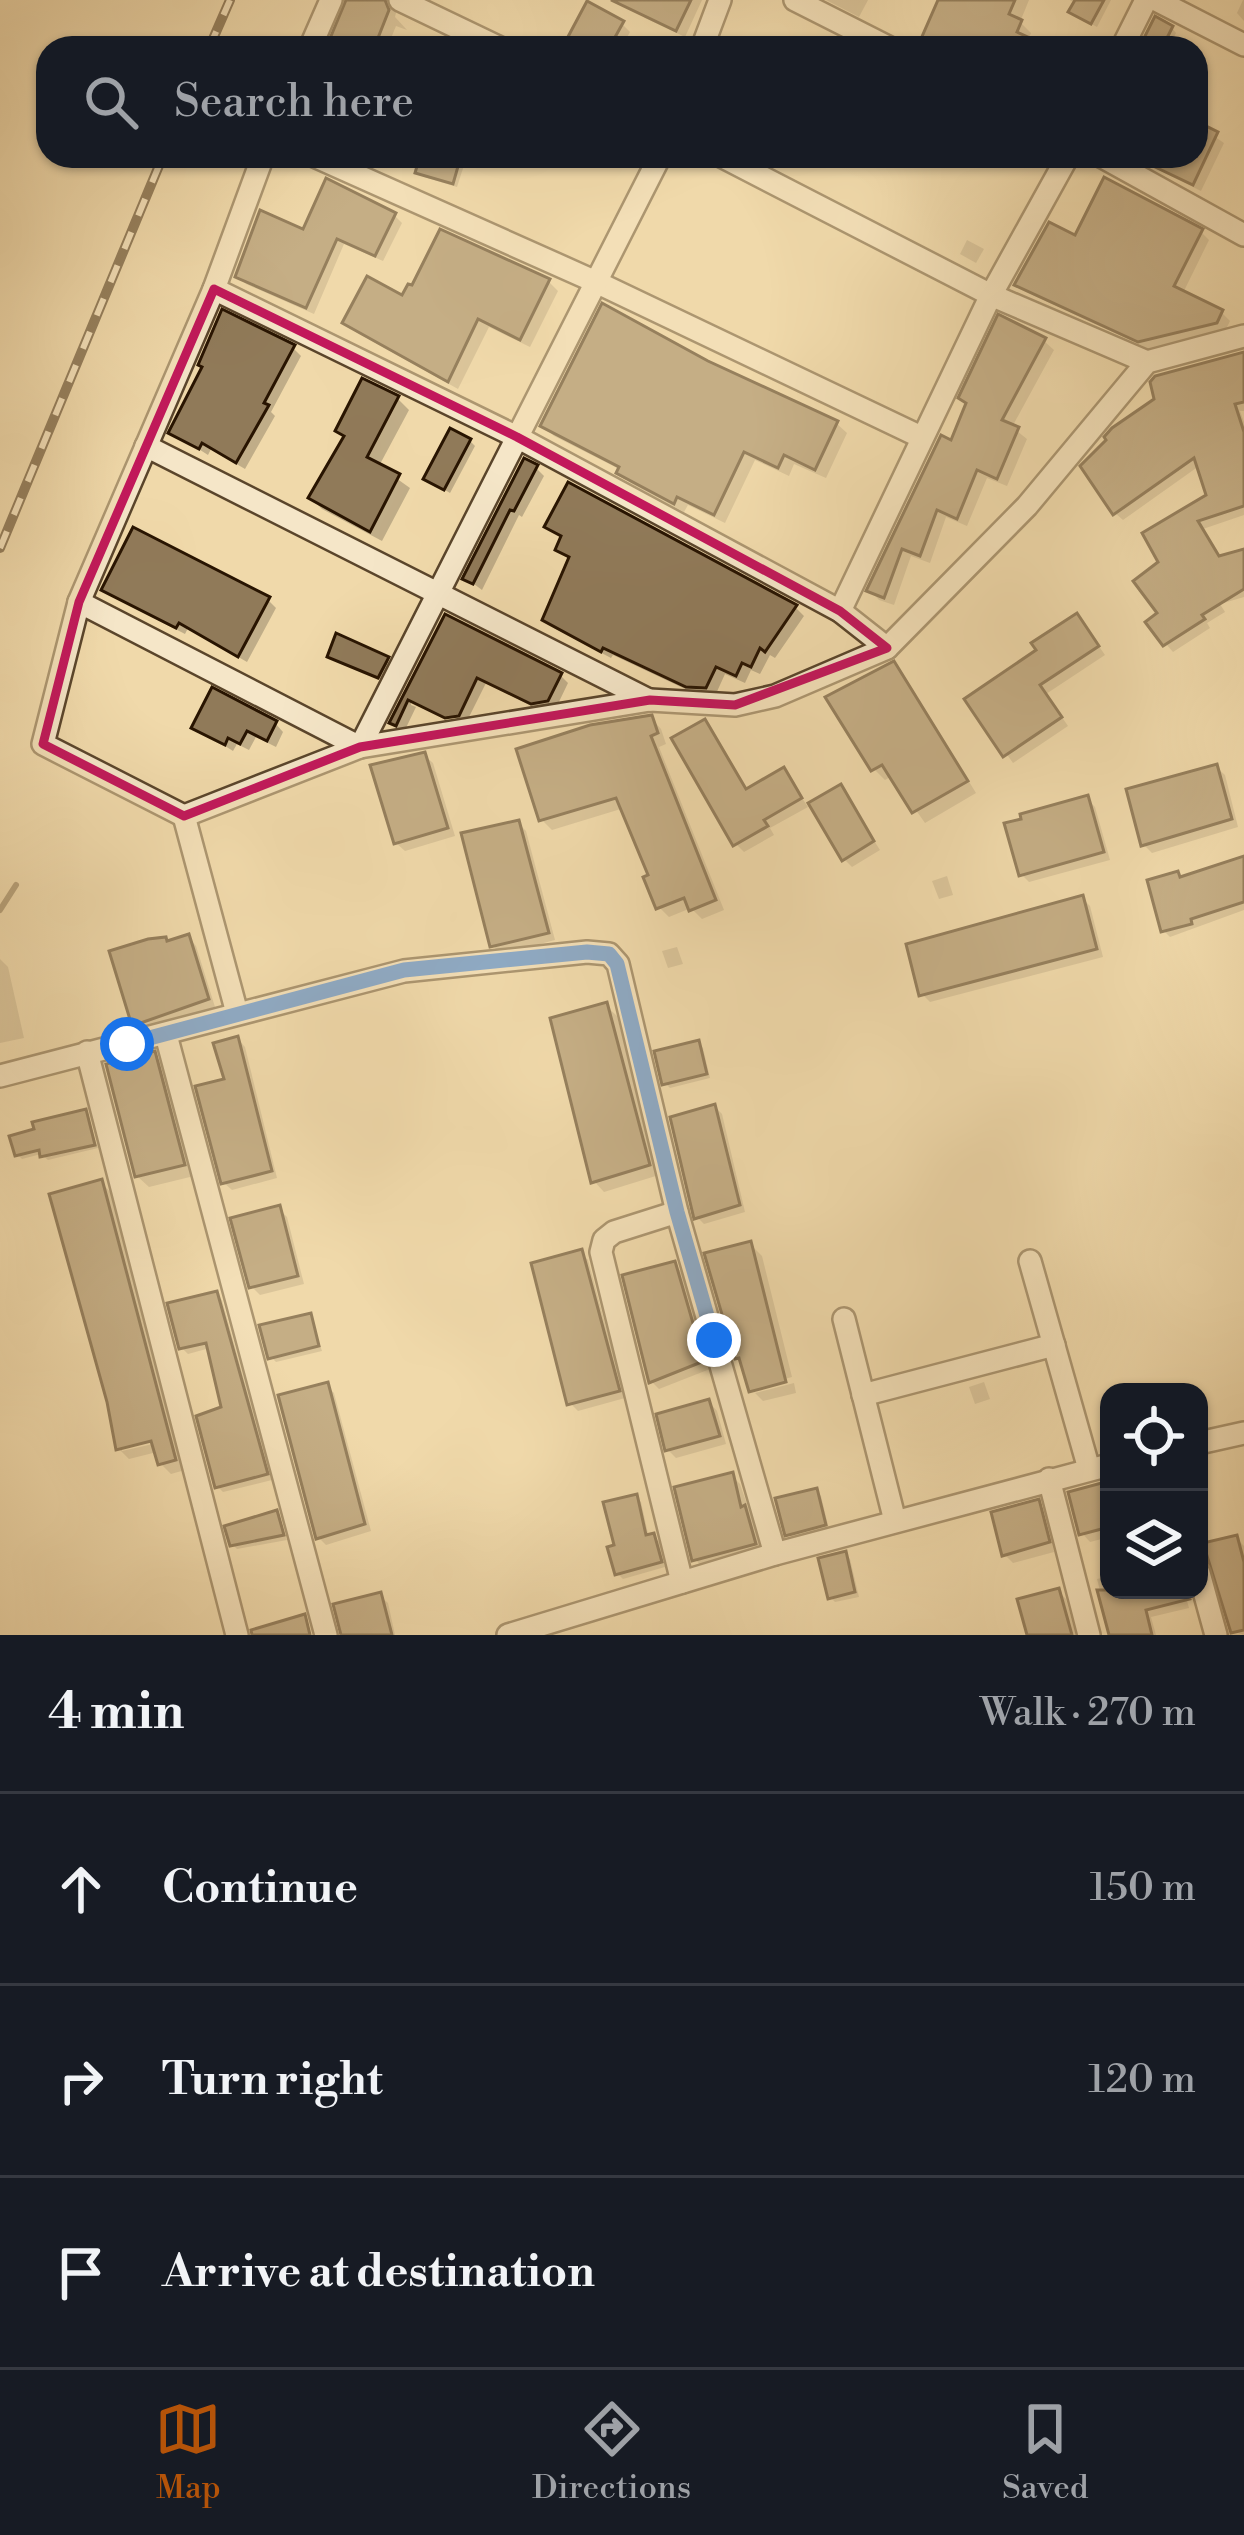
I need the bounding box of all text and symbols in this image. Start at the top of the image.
search box [36,36,1208,168]
icon: search [78,69,144,135]
text: Search here [174,74,414,131]
route start [100,1017,154,1071]
route end [687,1313,741,1367]
map controls [1100,1383,1208,1599]
button: locate [1100,1383,1208,1491]
button: layers [1100,1491,1208,1599]
text: 4 min [48,1681,184,1745]
text: Walk · 270 m [980,1689,1196,1738]
icon: ahead [48,1856,114,1922]
text: Continue [162,1860,358,1917]
text: 150 m [1090,1864,1196,1913]
icon: right [48,2048,114,2114]
text: Turn right [162,2052,383,2109]
text: 120 m [1088,2056,1196,2105]
icon: arrive [48,2240,114,2306]
text: Arrive at destination [162,2244,595,2301]
tab: Map [155,2396,221,2509]
tab: Directions [532,2396,691,2509]
tab: Saved [1002,2396,1089,2509]

